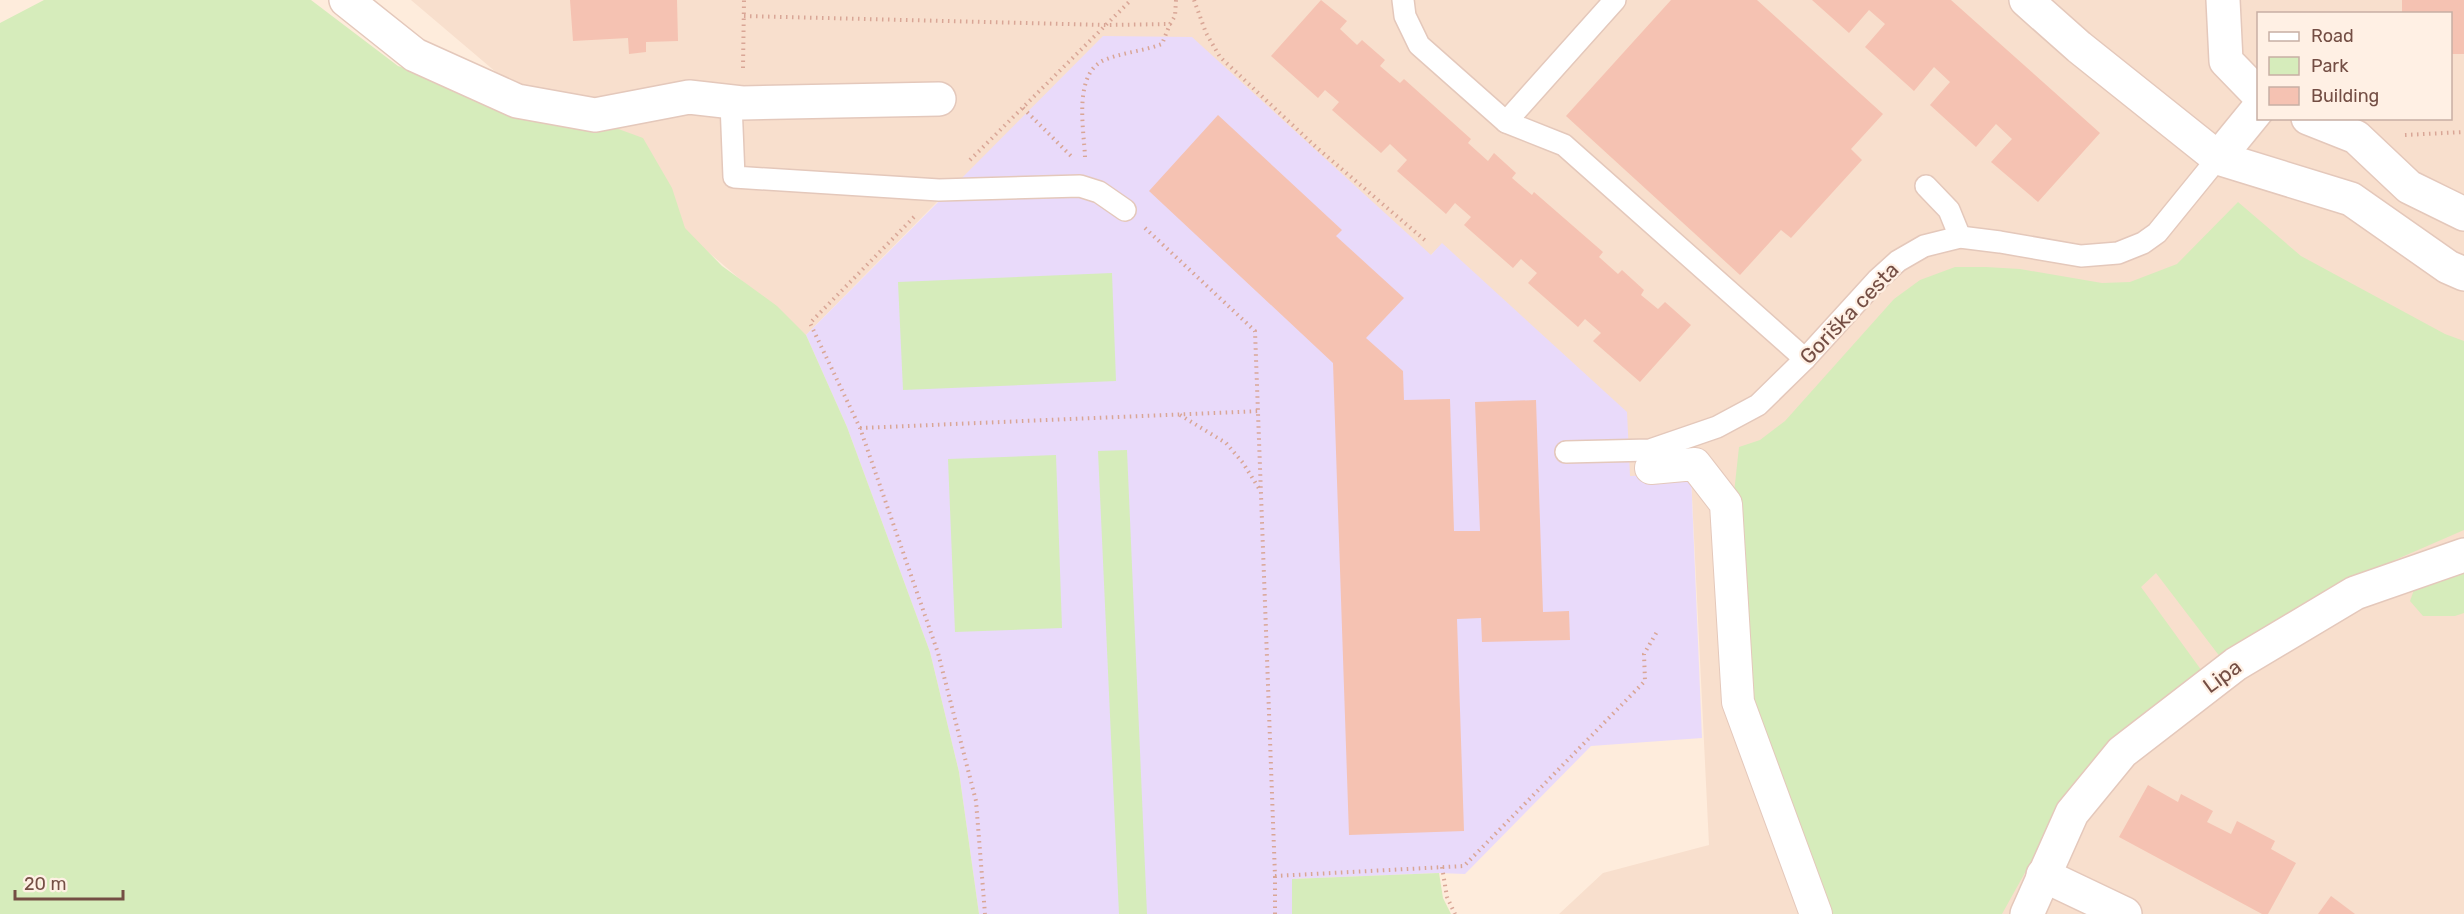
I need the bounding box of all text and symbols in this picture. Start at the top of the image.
legend [2257,12,2452,120]
text: Road [2311,25,2354,47]
text: Park [2311,55,2349,77]
text: Building [2311,85,2379,107]
street label: Goriška cesta [1794,257,1904,369]
street label: Lipa [2198,654,2246,698]
scale bar [15,863,123,901]
text: 20 m [24,873,66,895]

